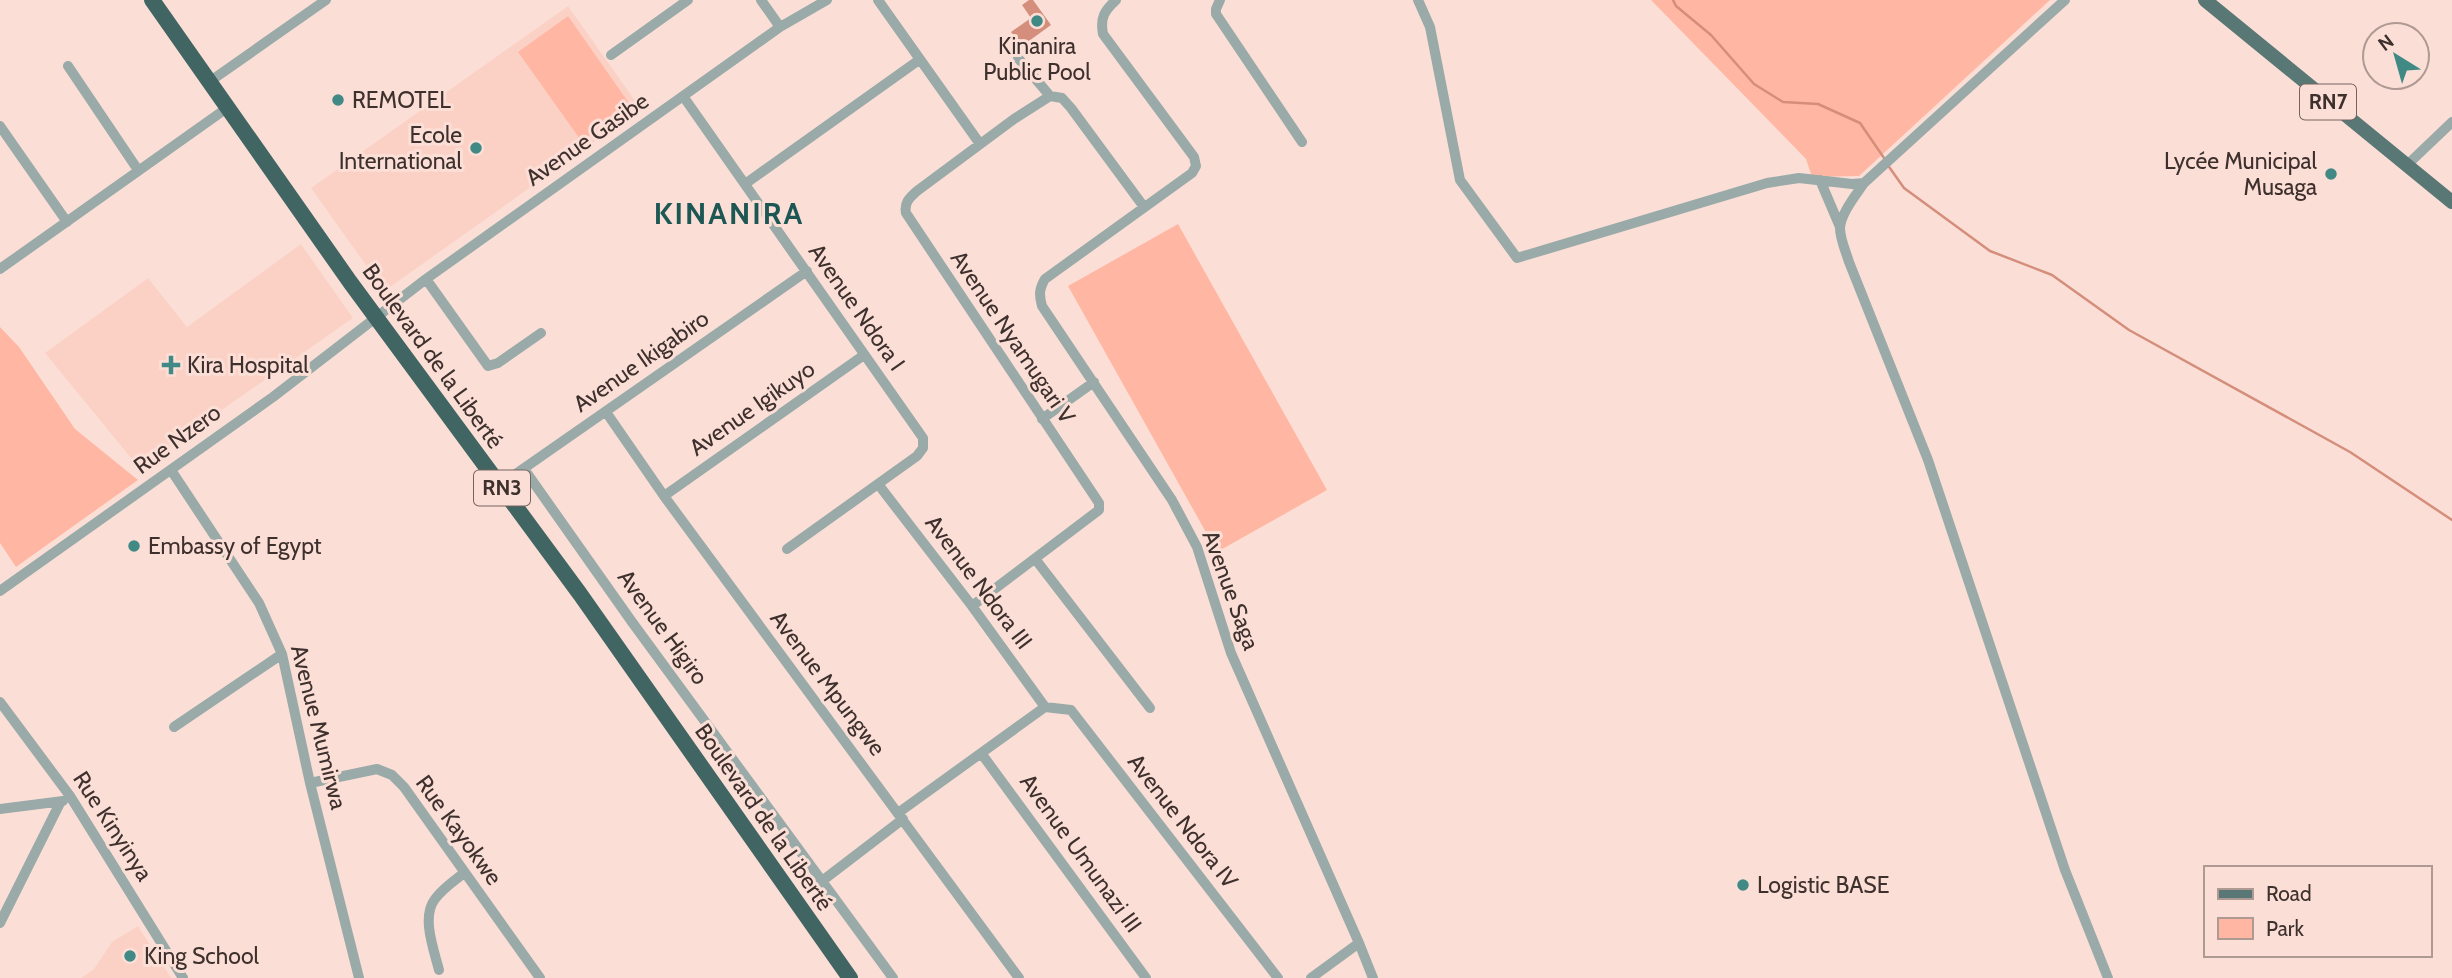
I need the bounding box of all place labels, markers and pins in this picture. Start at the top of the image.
marker: Kinanira Public Pool [1029,13,1045,29]
place label: Kinanira Public Pool [983,32,1091,86]
place label: REMOTEL [352,86,451,114]
marker: REMOTEL [330,92,346,108]
place label: Ecole International [339,121,463,175]
marker: Ecole International [468,140,484,156]
place label: Lycée Municipal Musaga [2164,147,2318,201]
marker: Lycée Municipal Musaga [2323,166,2339,182]
place label: Kira Hospital [187,351,309,379]
marker: Kira Hospital [161,355,181,375]
place label: Embassy of Egypt [148,532,322,560]
marker: Embassy of Egypt [126,538,142,554]
place label: Logistic BASE [1757,871,1890,899]
marker: Logistic BASE [1735,877,1751,893]
place label: King School [144,942,260,970]
marker: King School [122,948,138,964]

